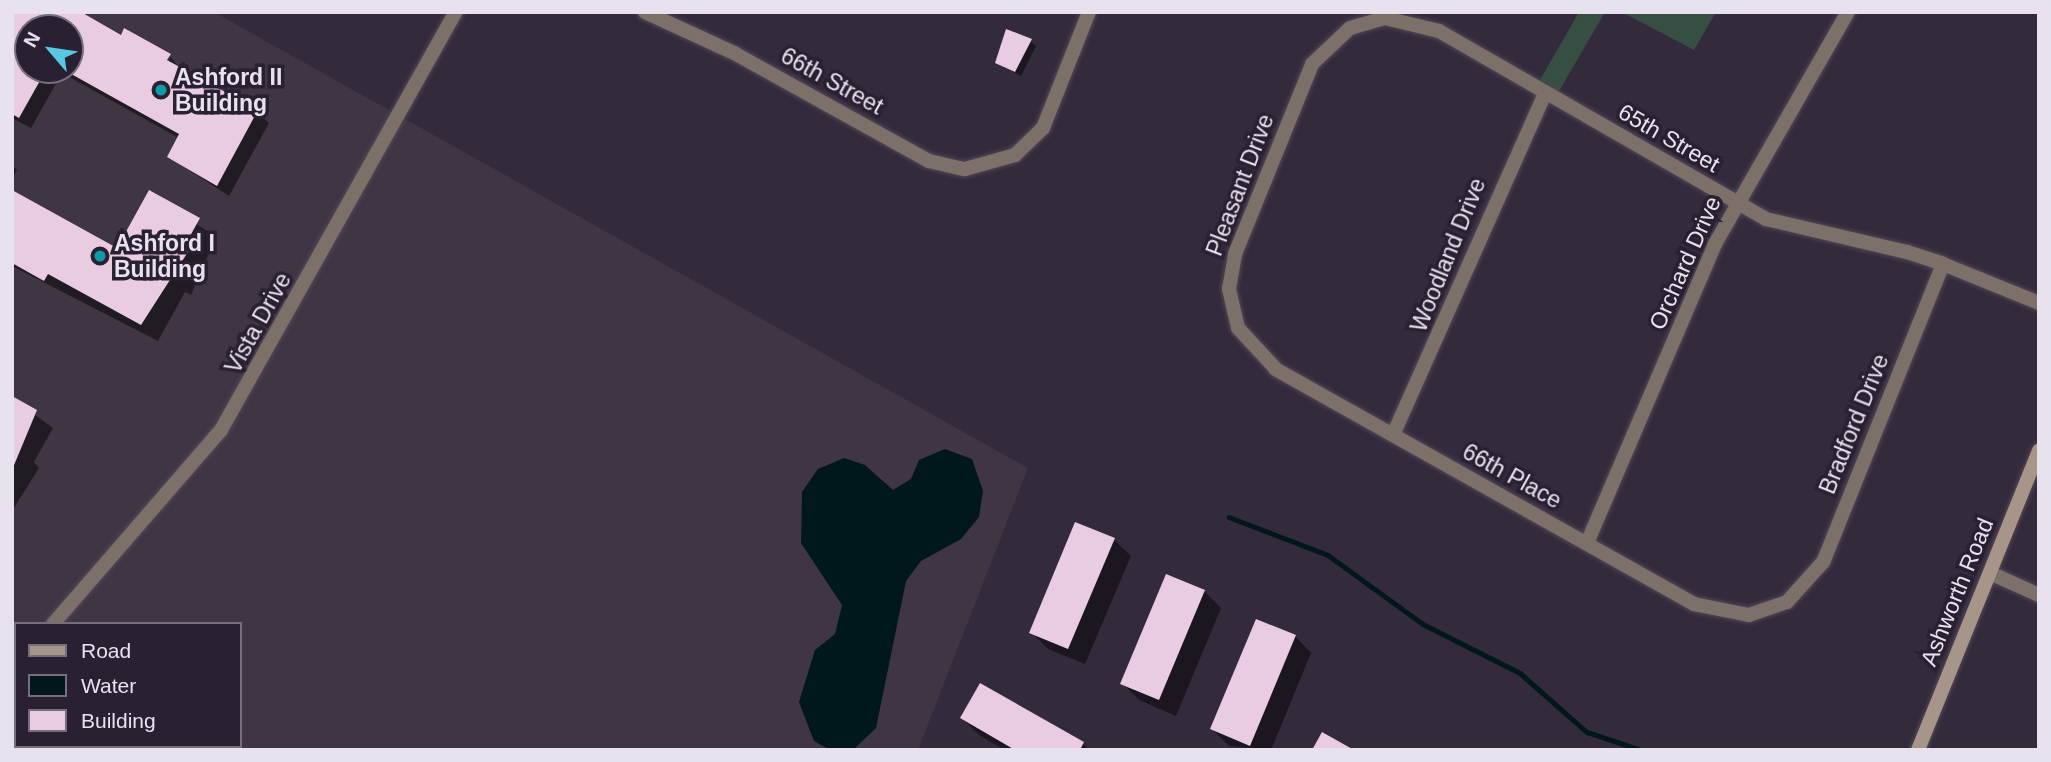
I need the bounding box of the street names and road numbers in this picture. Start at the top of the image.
street label: 66th Street [776,42,888,120]
street label: 65th Street [1613,98,1725,178]
street label: Pleasant Drive [1200,110,1280,260]
street label: Woodland Drive [1405,174,1491,336]
street label: Orchard Drive [1643,192,1727,334]
street label: Vista Drive [219,268,297,378]
street label: Bradford Drive [1813,350,1895,498]
street label: 66th Place [1458,438,1566,514]
street label: Ashworth Road [1915,514,1999,670]

